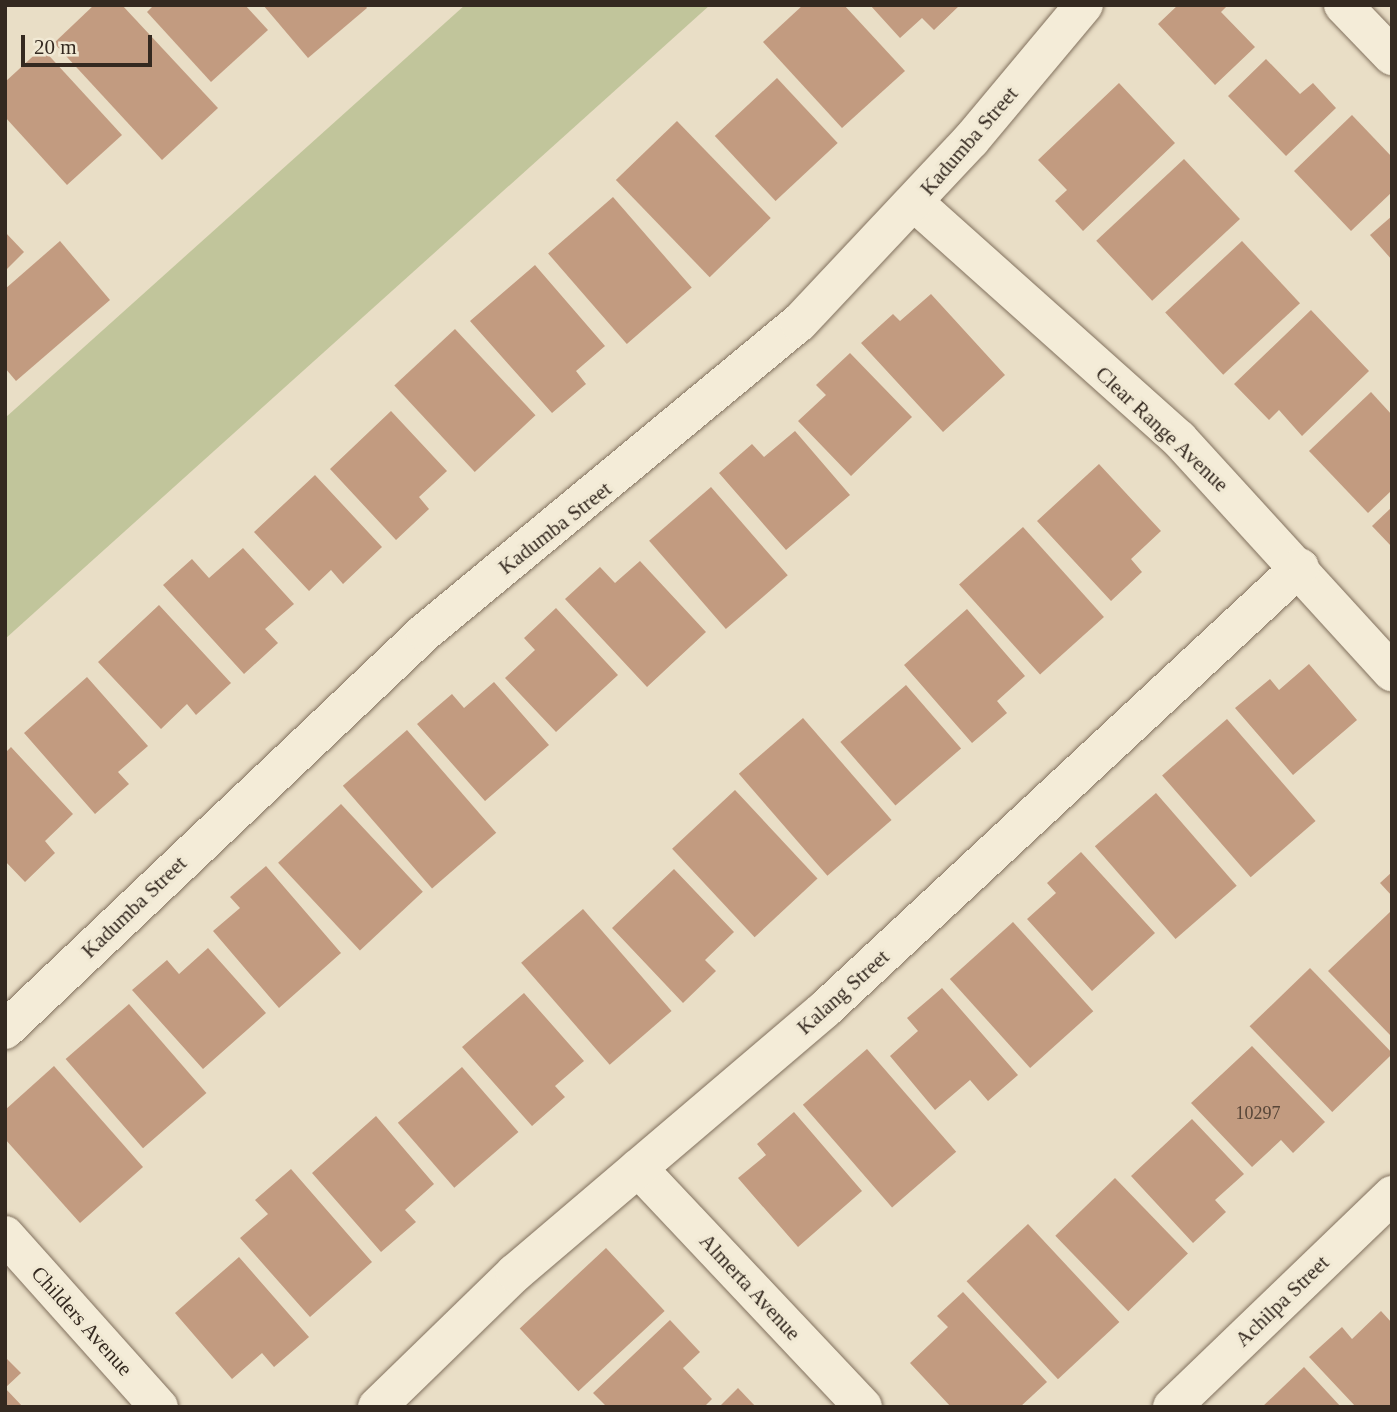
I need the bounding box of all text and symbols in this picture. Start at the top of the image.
scale bar [24,21,156,65]
text: 20 m [34,35,77,59]
street label: Kadumba Street [915,81,1023,201]
street label: Clear Range Avenue [1090,361,1234,497]
street label: Kadumba Street [494,476,616,580]
street label: Kadumba Street [76,851,192,963]
street label: Kalang Street [792,944,894,1040]
house number: 10297 [1236,1102,1280,1124]
street label: Almerta Avenue [694,1228,806,1346]
street label: Achilpa Street [1230,1250,1334,1352]
street label: Childers Avenue [26,1260,138,1382]

